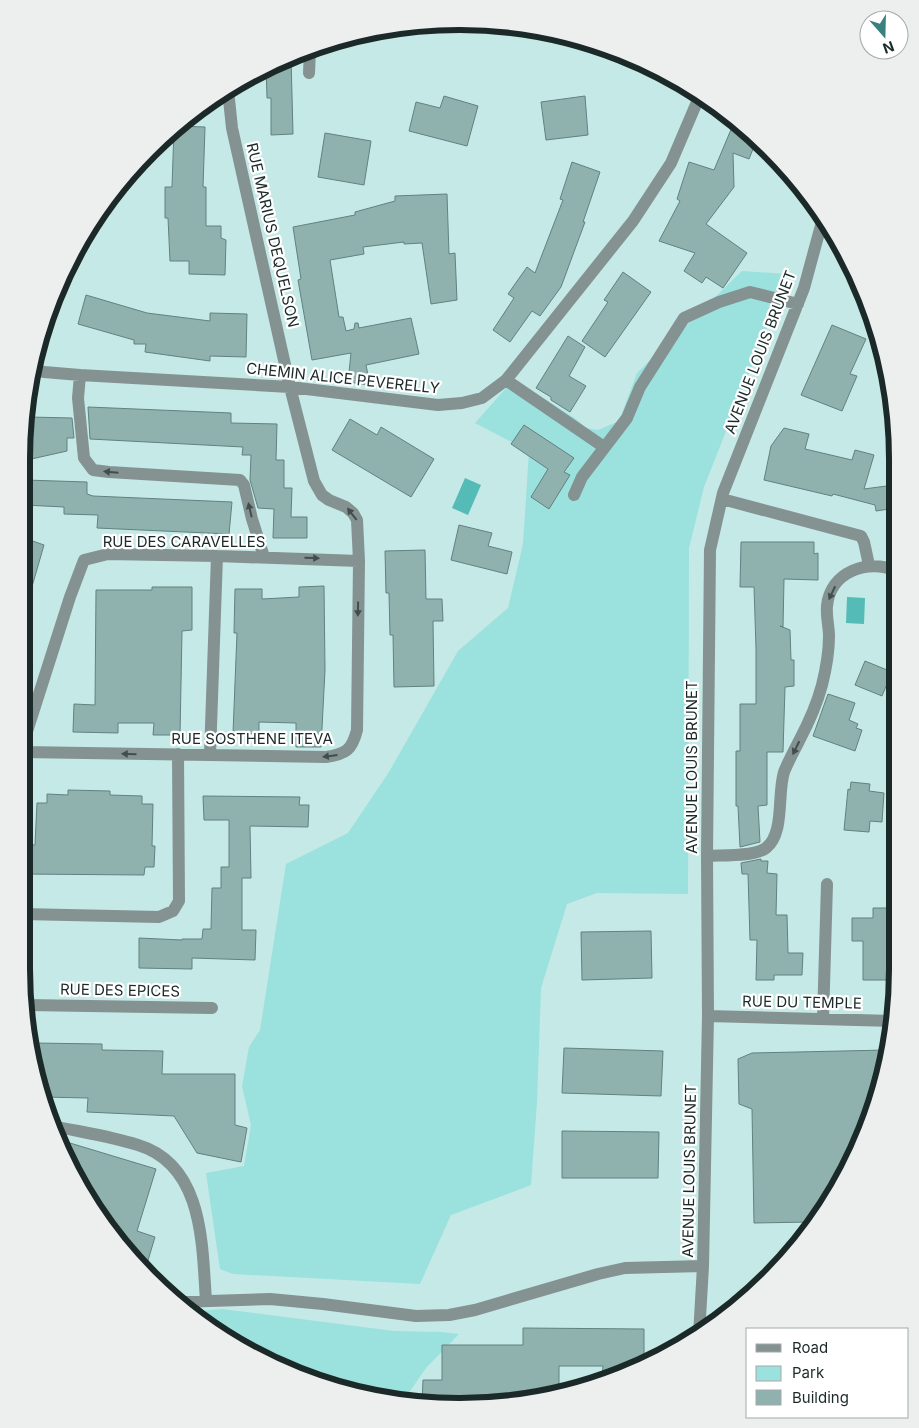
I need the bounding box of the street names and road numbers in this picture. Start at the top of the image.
street label: RUE MARIUS DEQUELSON [242,141,304,329]
street label: AVENUE LOUIS BRUNET [720,268,800,436]
street label: CHEMIN ALICE PEVERELLY [245,358,441,398]
street label: RUE DES CARAVELLES [103,532,265,551]
street label: AVENUE LOUIS BRUNET [682,680,701,854]
street label: RUE SOSTHENE ITEVA [171,729,333,748]
street label: RUE DES EPICES [60,979,180,1001]
street label: RUE DU TEMPLE [742,991,862,1013]
street label: AVENUE LOUIS BRUNET [678,1084,700,1258]

